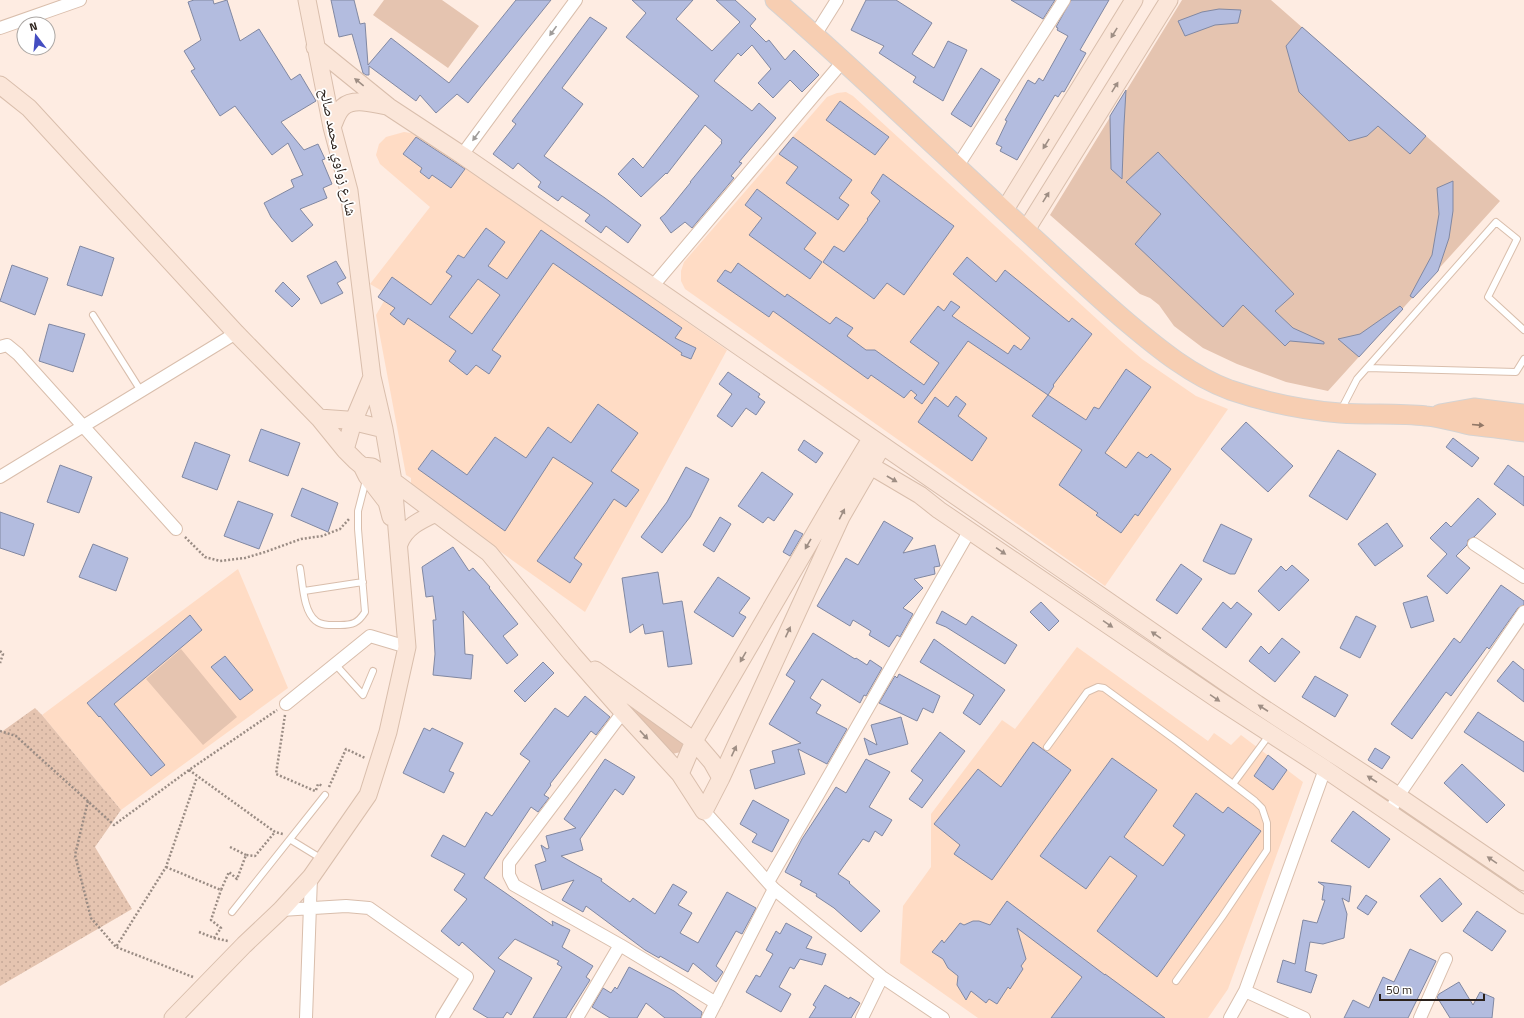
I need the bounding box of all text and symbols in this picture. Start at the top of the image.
north arrow [16,16,56,56]
text: N [27,18,39,35]
one-way arrow [549,26,557,37]
one-way arrow [1110,27,1117,39]
one-way arrow [353,78,364,87]
one-way arrow [1111,82,1119,92]
street label: شارع زواوي محمد صالح [313,86,363,218]
one-way arrow [472,131,480,141]
one-way arrow [1042,138,1049,150]
one-way arrow [1042,192,1050,202]
one-way arrow [1472,422,1485,429]
one-way arrow [886,476,898,483]
one-way arrow [839,509,846,520]
one-way arrow [805,538,812,550]
one-way arrow [995,547,1006,555]
one-way arrow [1103,620,1113,628]
one-way arrow [785,627,791,638]
one-way arrow [1151,631,1161,639]
one-way arrow [739,651,746,663]
one-way arrow [1210,694,1220,702]
one-way arrow [1257,705,1269,712]
one-way arrow [640,730,649,741]
one-way arrow [731,745,737,756]
one-way arrow [1367,775,1377,783]
one-way arrow [1487,856,1497,864]
scale bar [1380,976,1484,1002]
text: 50 m [1386,980,1412,999]

